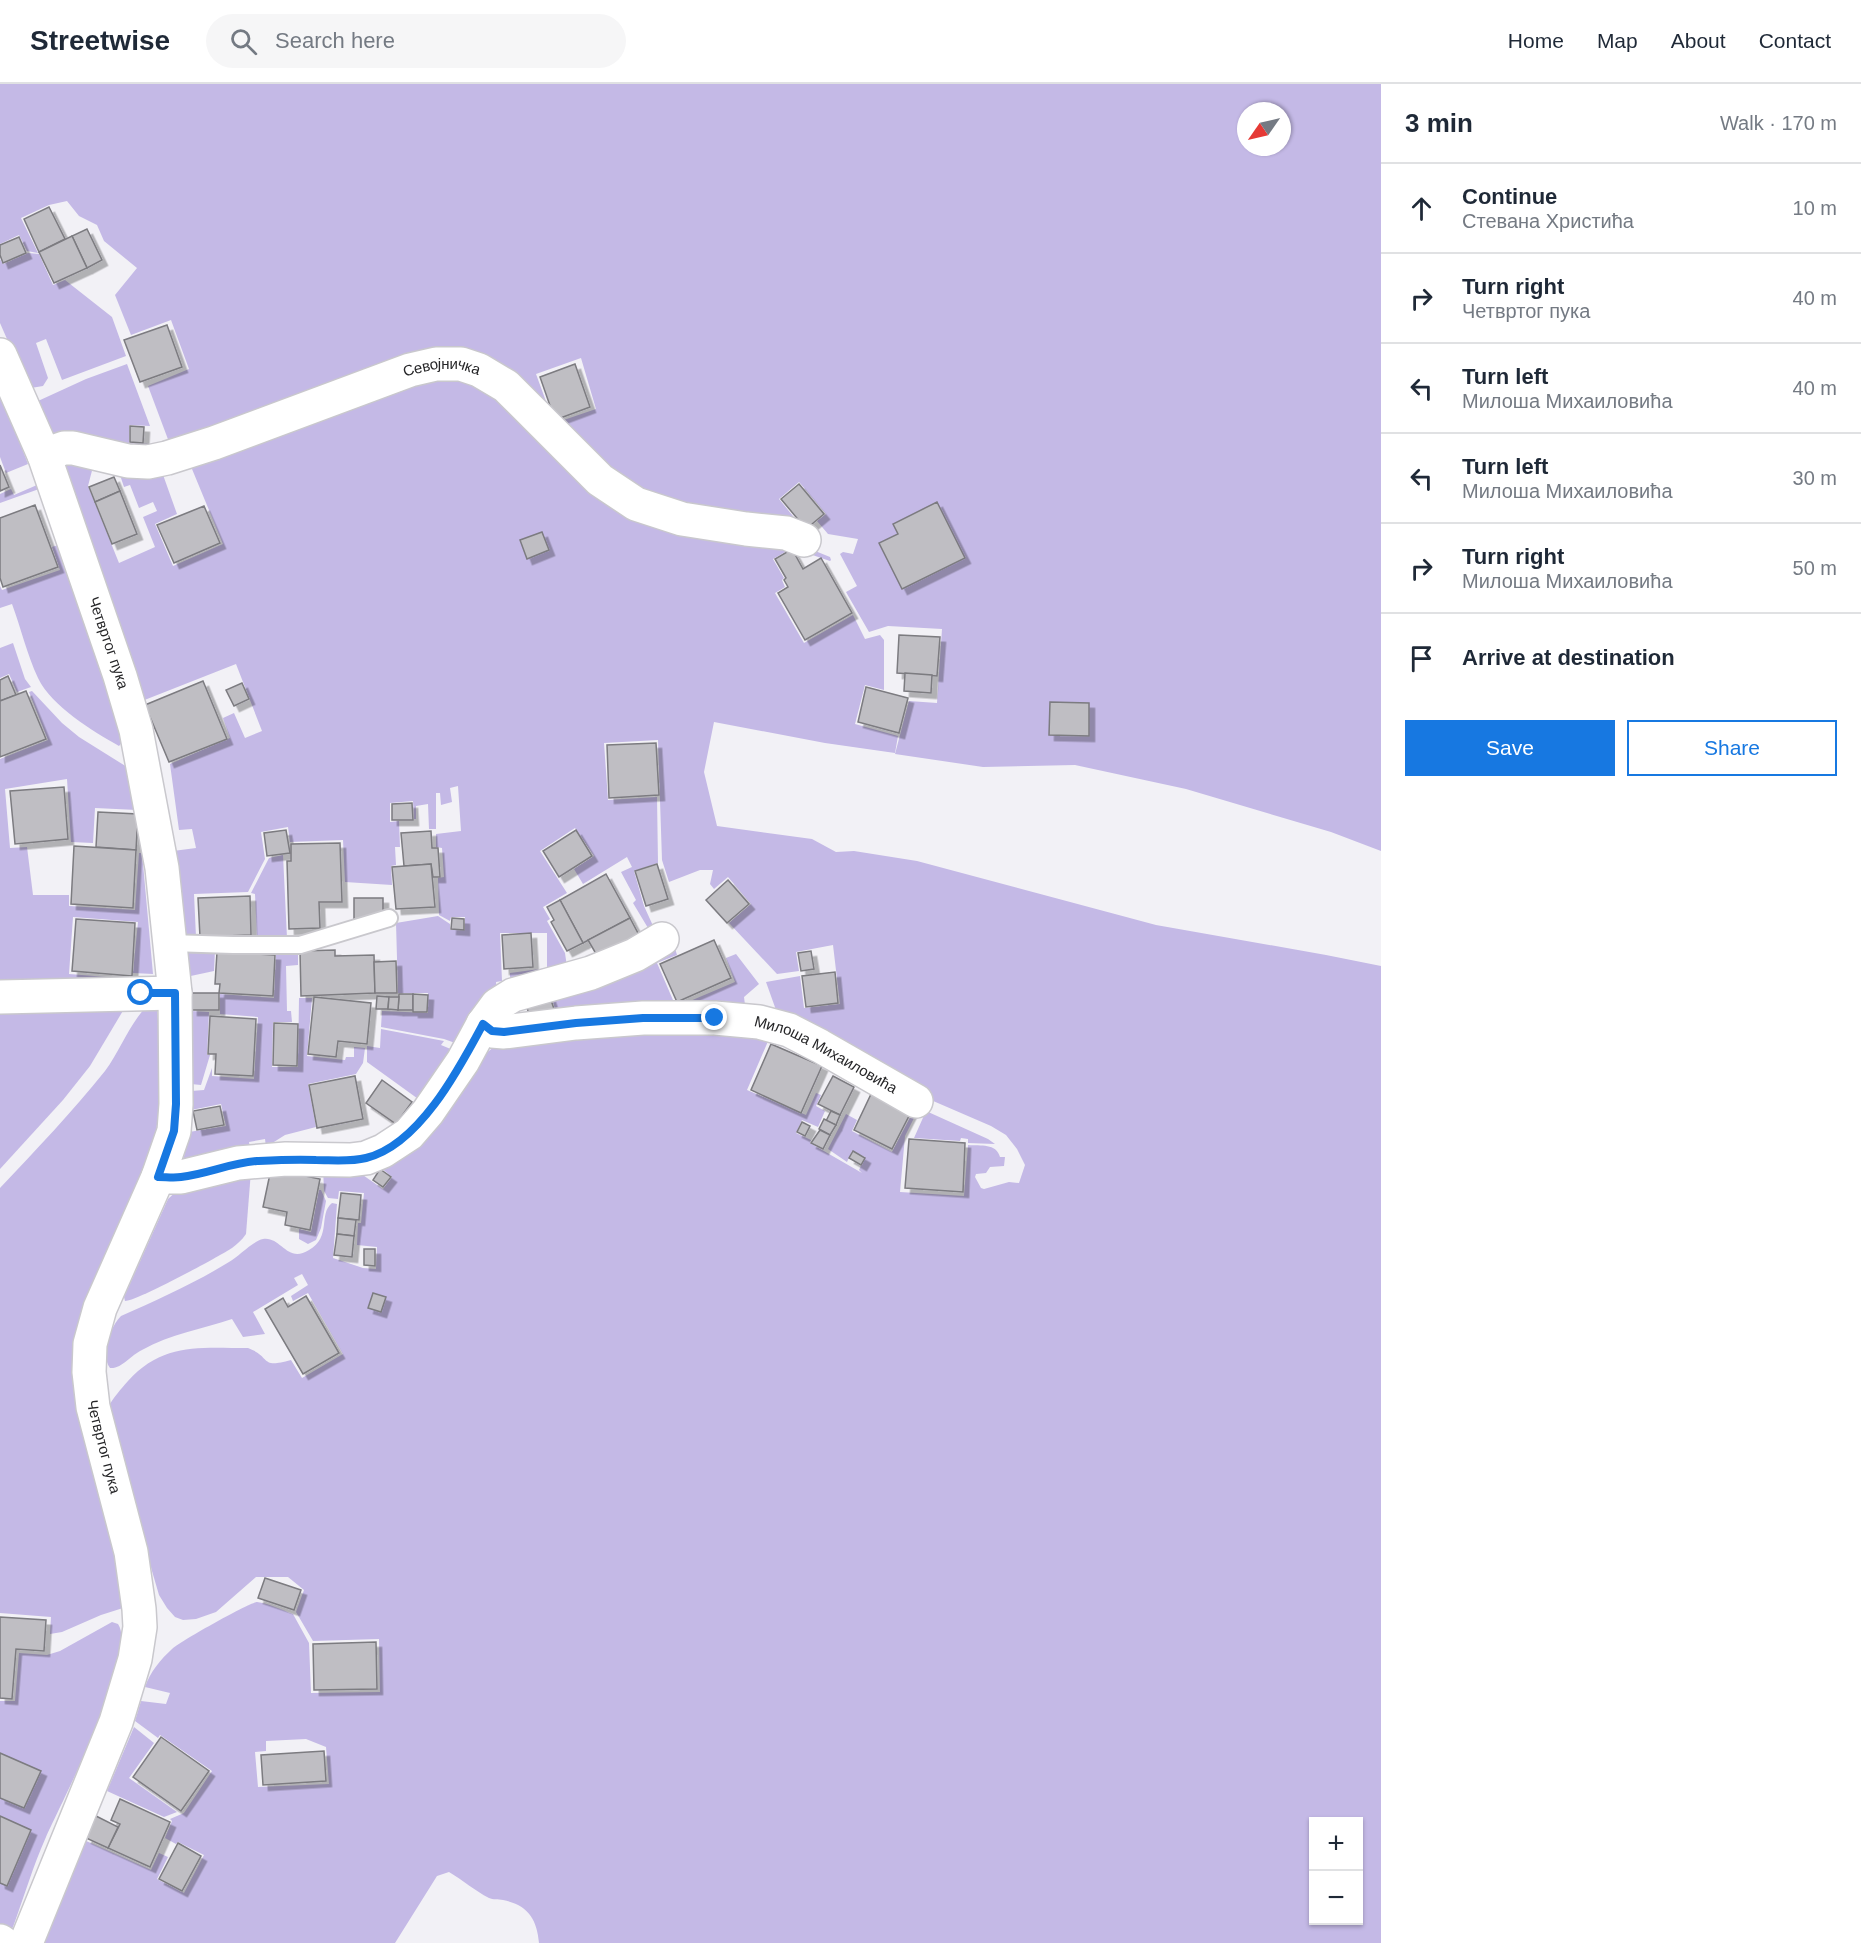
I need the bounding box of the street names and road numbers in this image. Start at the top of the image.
street label: Севојничка [400,354,483,380]
street label: Четвртог пука [85,594,133,692]
street label: Милоша Михаиловића [753,1012,901,1097]
street label: Четвртог пука [84,1399,124,1496]

